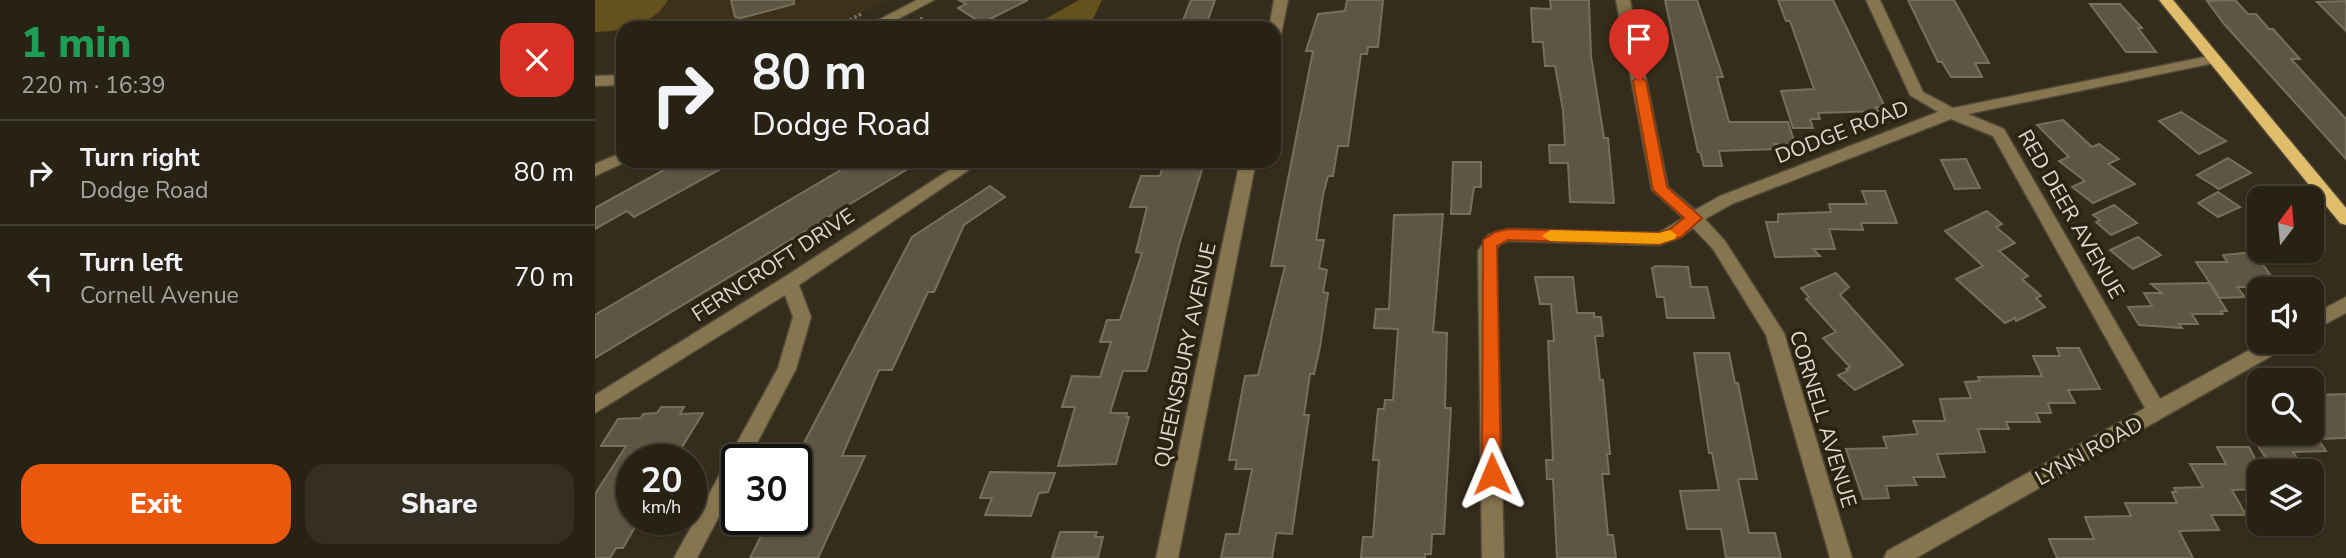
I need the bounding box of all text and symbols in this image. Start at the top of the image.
pin [1609,9,1669,81]
text: 1 min [21,15,131,72]
icon: arrive [1620,20,1658,58]
button: close [500,23,574,97]
text: 80 m [752,39,867,106]
icon: right [637,49,728,140]
text: 220 m · 16:39 [21,70,166,101]
street label: DODGE ROAD [1771,94,1913,170]
text: Dodge Road [752,103,931,146]
street label: RED DEER AVENUE [2011,124,2131,304]
text: Turn right [80,140,199,175]
icon: right [21,154,59,192]
text: 80 m [514,155,574,190]
text: Dodge Road [80,175,208,206]
north arrow [2247,186,2324,262]
map controls [2247,186,2324,536]
street label: FERNCROFT DRIVE [686,202,860,328]
street label: QUEENSBURY AVENUE [1147,240,1223,470]
text: Turn left [80,245,183,280]
icon: left [21,259,59,297]
text: 70 m [514,260,574,295]
button: sound [2247,277,2324,354]
text: Cornell Avenue [80,280,239,311]
street label: CORNELL AVENUE [1783,327,1863,511]
button: search [2247,368,2324,445]
street label: LYNN ROAD [2030,410,2148,492]
position arrow [1455,437,1529,511]
speed limit sign: 30 [721,444,812,535]
text: 20 [640,457,683,504]
button: layers [2247,459,2324,536]
button: Exit [21,464,291,544]
button: Share [305,464,574,544]
text: km/h [642,495,681,519]

